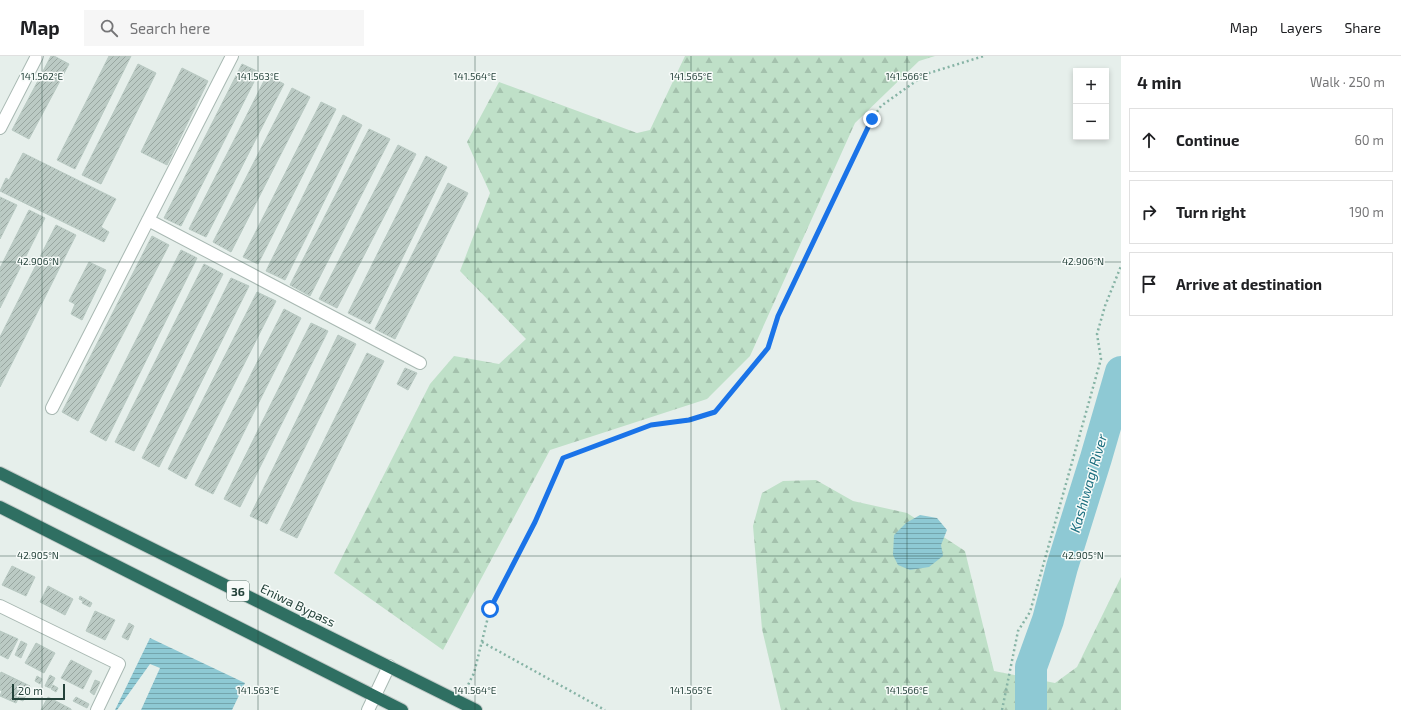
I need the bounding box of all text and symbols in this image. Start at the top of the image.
search box [84,10,364,46]
text: Map [20,16,60,39]
icon: search [98,17,120,39]
text: Search here [130,19,210,37]
text: Map [1230,19,1258,36]
text: Layers [1280,19,1322,36]
text: Share [1344,19,1381,36]
map controls [1073,68,1109,140]
button: + [1073,68,1109,104]
text: 141.562°E [21,70,64,82]
text: 141.563°E [237,70,280,82]
text: 141.564°E [454,70,497,82]
text: 141.565°E [670,70,712,82]
text: 141.566°E [886,70,929,82]
text: 4 min [1137,72,1181,92]
text: Walk · 250 m [1310,74,1385,90]
button: − [1073,104,1109,140]
route end [863,110,881,128]
icon: ahead [1138,129,1160,151]
text: Continue [1176,131,1239,149]
text: 60 m [1354,132,1384,148]
icon: right [1138,201,1160,223]
text: Turn right [1176,203,1246,221]
text: 190 m [1349,204,1384,220]
text: 42.906°N [17,255,59,267]
text: 42.906°N [1062,255,1104,267]
icon: arrive [1138,273,1160,295]
text: Arrive at destination [1176,275,1322,293]
water label: Kashiwagi River [1066,431,1110,534]
text: 42.905°N [17,549,59,561]
text: 42.905°N [1062,549,1104,561]
street label: Eniwa Bypass [258,580,338,630]
road number: 36 [227,581,249,601]
route start [481,600,499,618]
scale bar [12,682,65,701]
text: 20 m [18,684,43,697]
text: 141.563°E [237,684,280,696]
text: 141.564°E [454,684,497,696]
text: 141.565°E [670,684,712,696]
text: 141.566°E [886,684,929,696]

